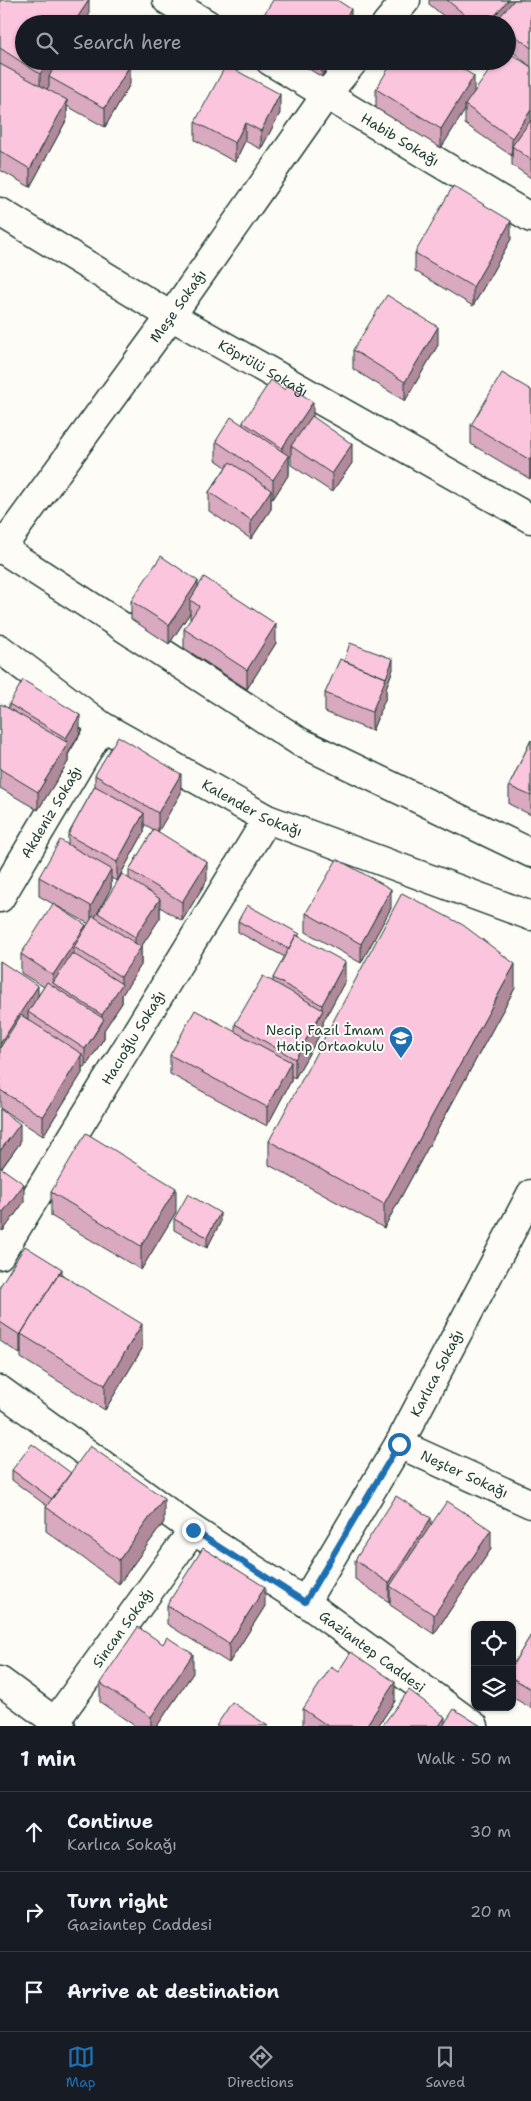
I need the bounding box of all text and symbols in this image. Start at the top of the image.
search box [15,15,516,70]
icon: search [33,29,61,57]
text: Search here [73,30,182,55]
street label: Habib Sokağı [358,109,443,170]
street label: Meşe Sokağı [146,266,210,346]
street label: Köprülü Sokağı [215,335,311,401]
street label: Akdeniz Sokağı [17,763,85,861]
street label: Kalender Sokağı [199,775,305,840]
street label: Hacıoğlu Sokağı [97,987,169,1088]
place label: Necip Fazıl İmam Hatip Ortaokulu [266,1021,384,1055]
school or university icon: Necip Fazıl İmam Hatip Ortaokulu [388,1025,414,1059]
street label: Karlıca Sokağı [406,1326,467,1420]
route start [388,1433,411,1456]
street label: Neşter Sokağı [418,1446,511,1501]
route end [182,1519,205,1542]
street label: Sincan Sokağı [88,1585,157,1671]
street label: Gaziantep Caddesi [316,1606,429,1696]
map controls [471,1621,516,1711]
button: locate [471,1621,516,1666]
button: layers [471,1666,516,1711]
text: 1 min [20,1745,76,1773]
text: Walk · 50 m [417,1748,511,1769]
text: Continue [67,1809,153,1834]
icon: ahead [20,1818,48,1846]
text: 30 m [470,1821,511,1842]
text: Karlıca Sokağı [67,1834,177,1855]
text: Turn right [67,1889,168,1914]
icon: right [20,1898,48,1926]
text: 20 m [470,1901,511,1922]
text: Gaziantep Caddesi [67,1914,212,1935]
icon: arrive [20,1978,48,2006]
text: Arrive at destination [67,1979,279,2004]
tab: Map [66,2043,96,2091]
tab: Directions [227,2043,294,2091]
tab: Saved [426,2043,465,2091]

